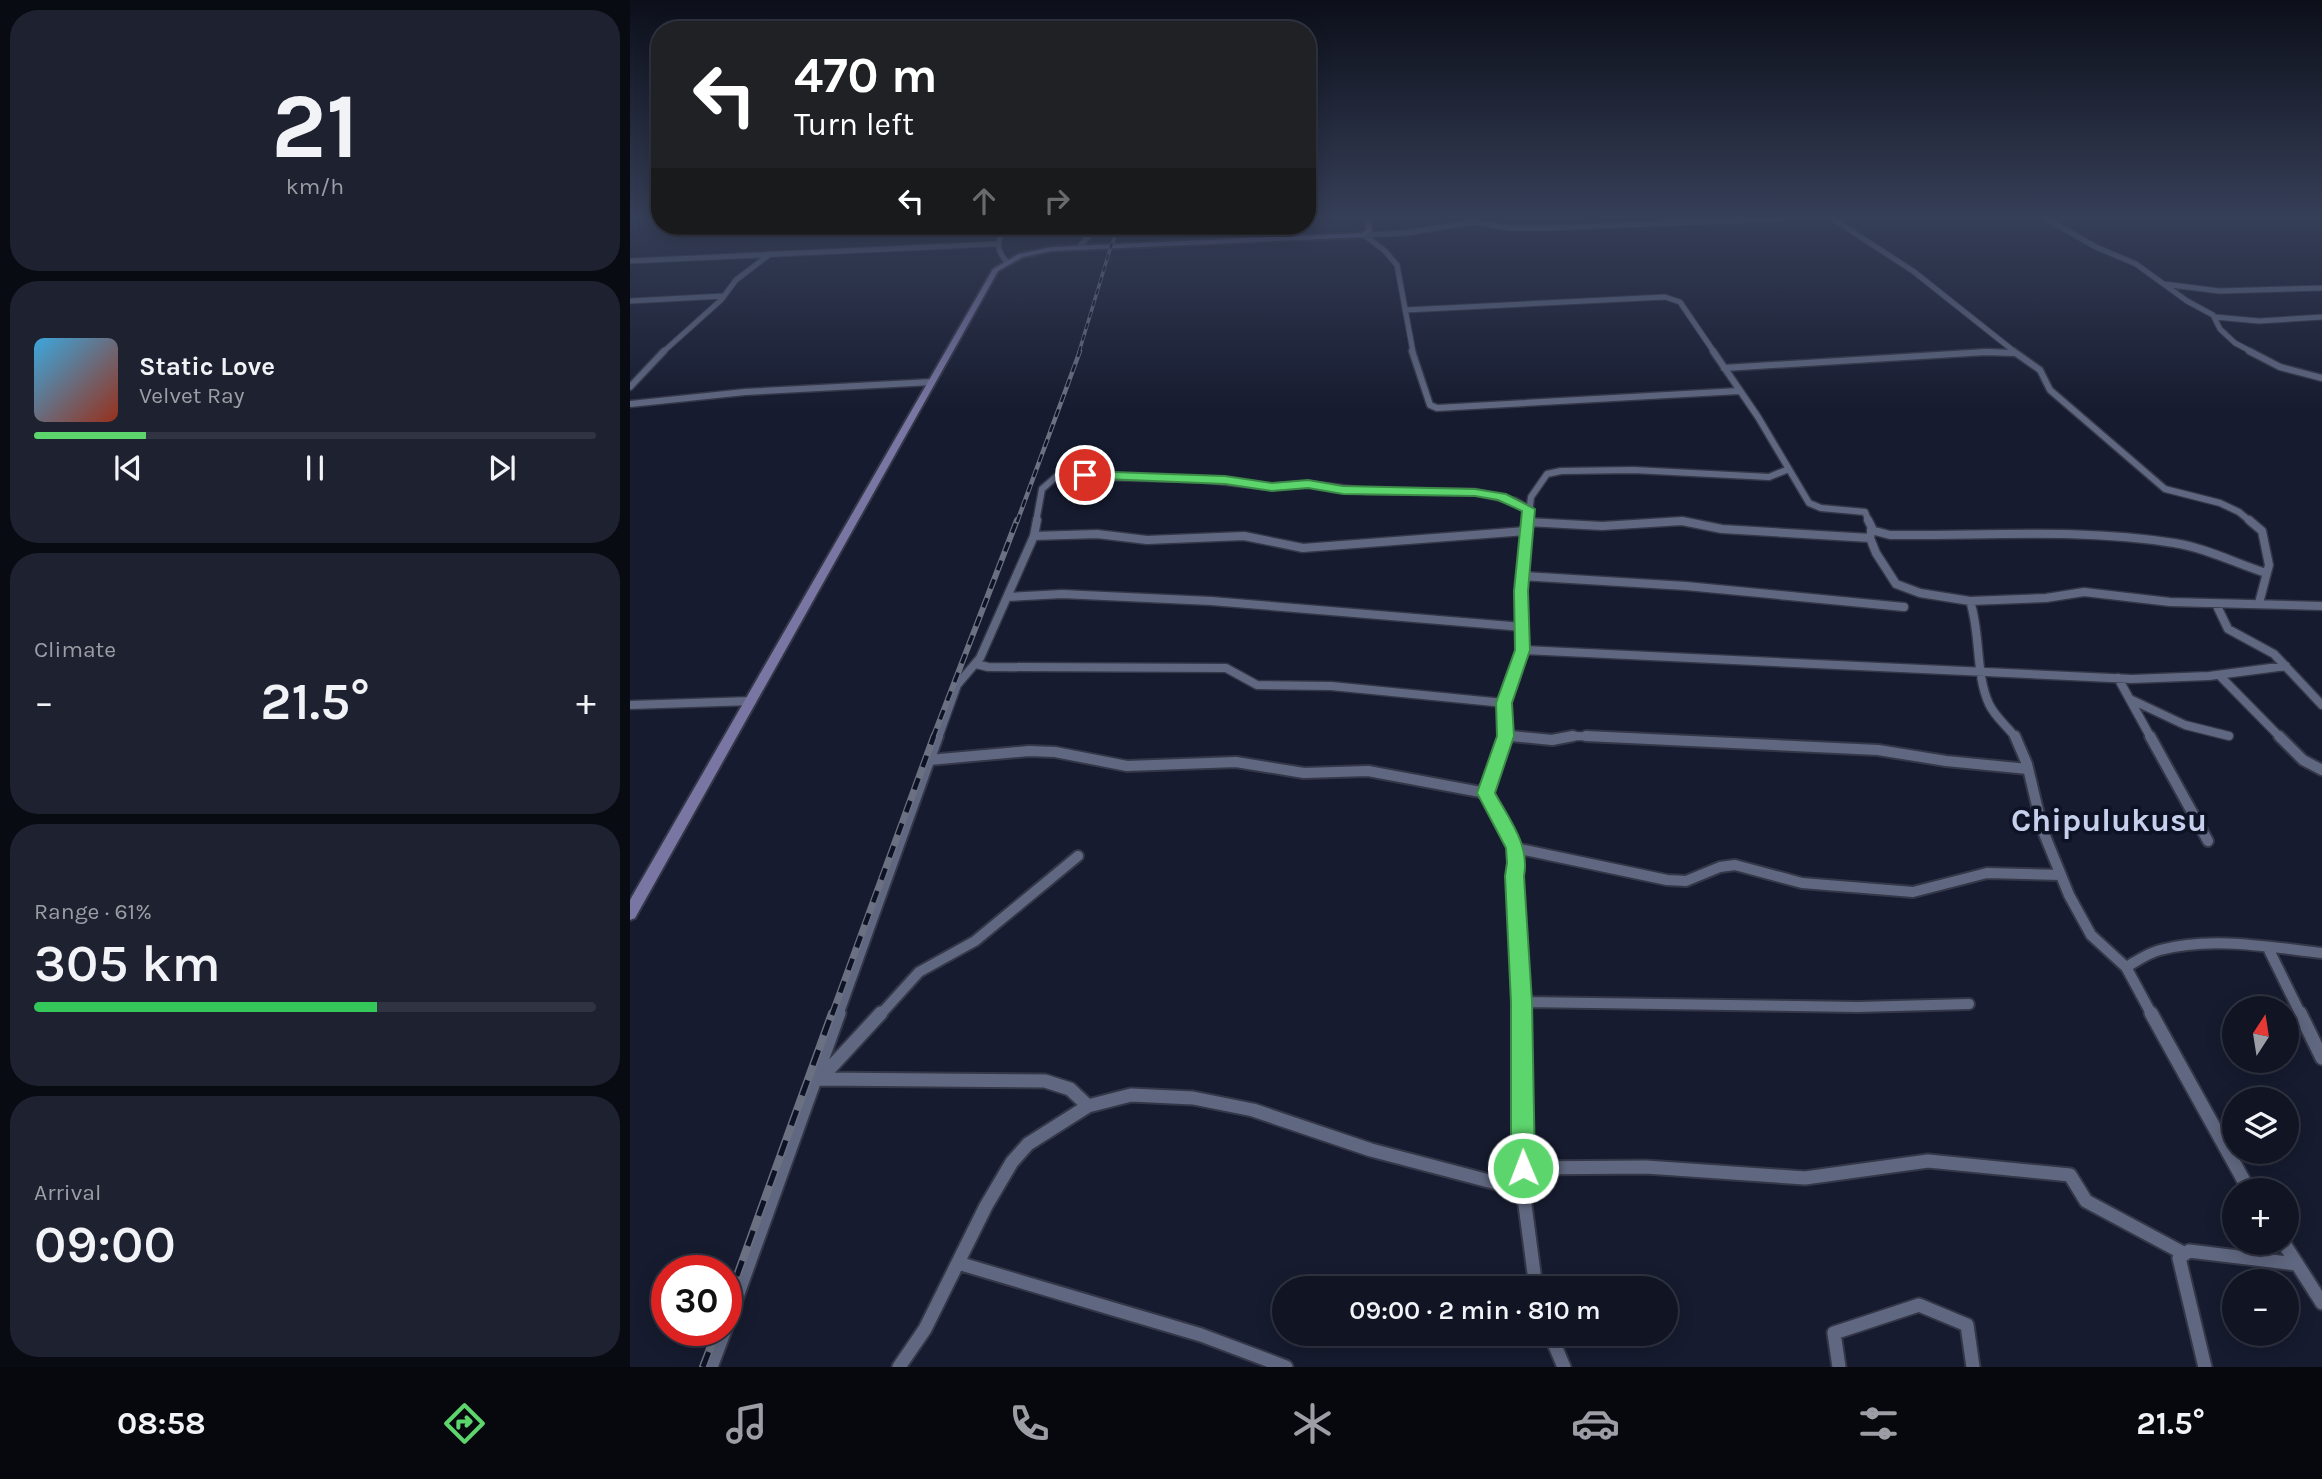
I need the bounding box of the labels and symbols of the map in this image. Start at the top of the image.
pin [1055,445,1115,505]
district label: Chipulukusu [2011,802,2207,839]
north arrow [2222,996,2300,1073]
position arrow [1486,1131,1560,1205]
speed limit sign: 30 [651,1255,742,1346]

